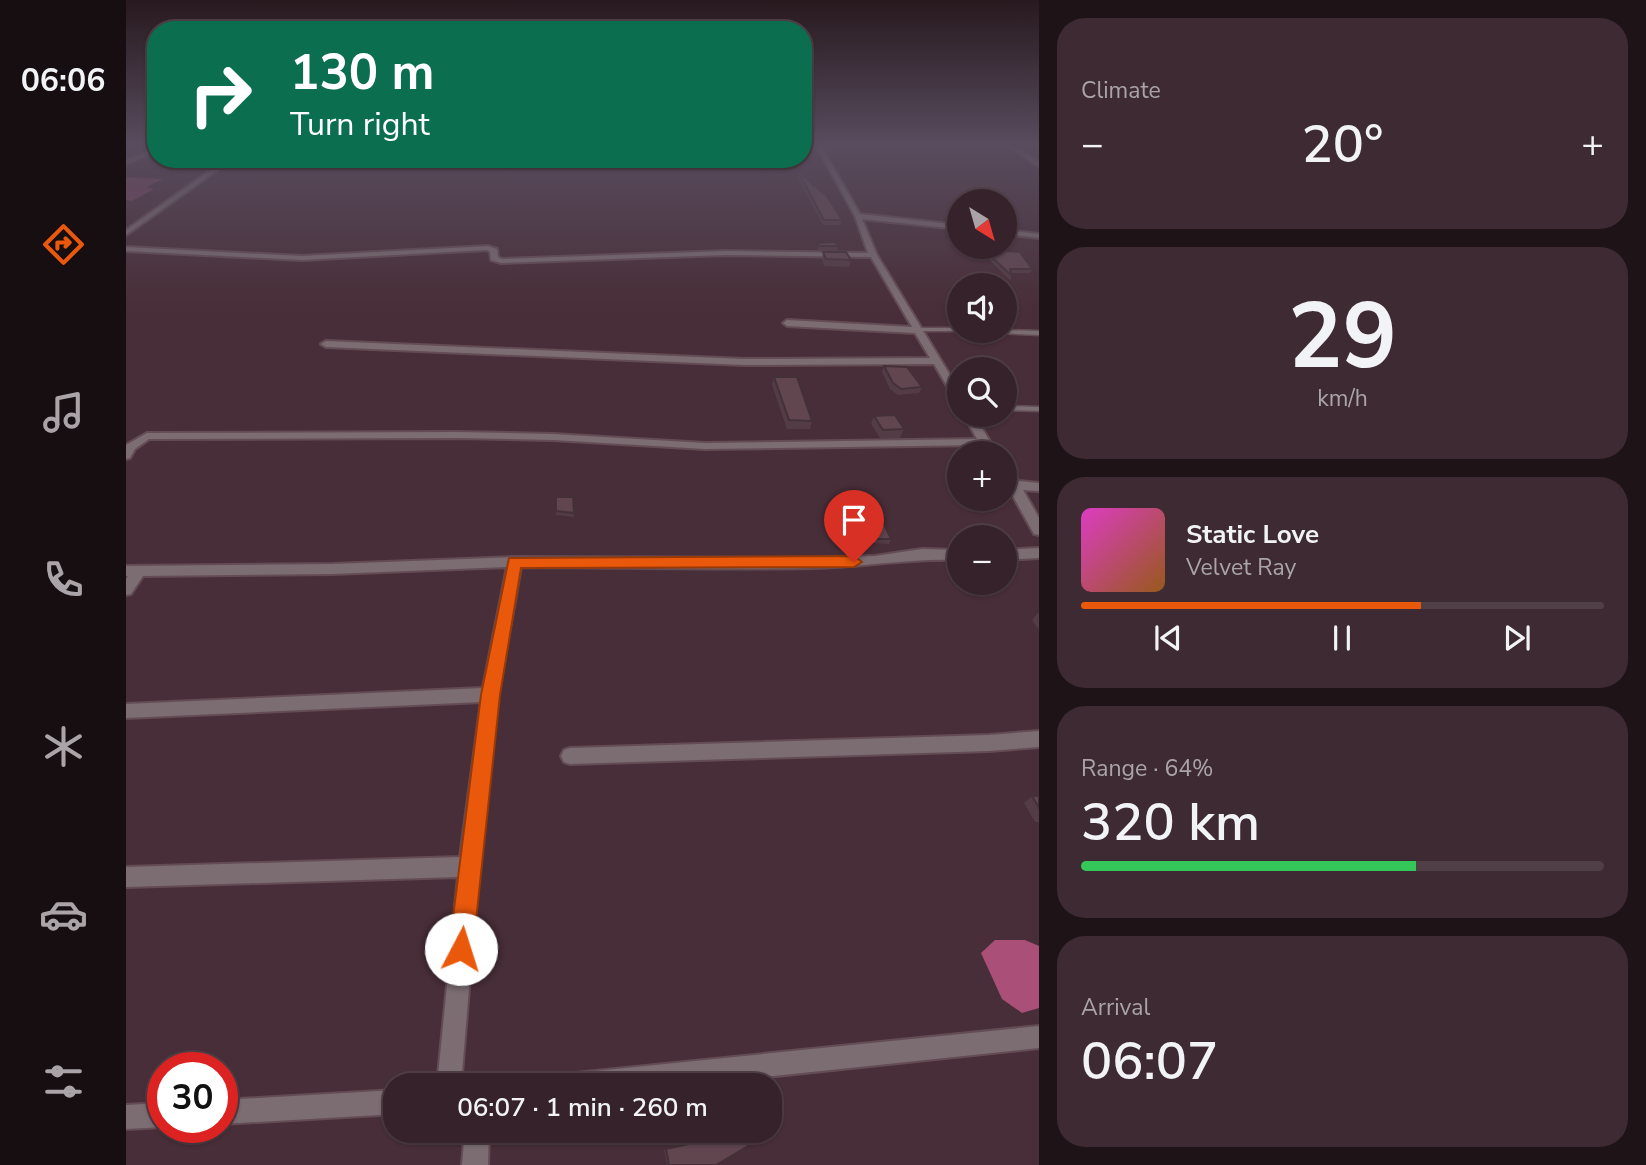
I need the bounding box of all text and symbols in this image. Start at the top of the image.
text: 130 m [290,39,434,106]
icon: right [175,49,266,140]
text: 06:06 [21,59,105,102]
text: Climate [1081,75,1161,106]
text: Turn right [290,103,430,146]
text: 20° [1302,109,1383,180]
text: − [1081,119,1104,170]
text: + [1581,119,1604,170]
north arrow [947,189,1017,259]
map controls [947,189,1017,595]
icon: directions [39,220,88,269]
button: sound [947,273,1017,343]
text: 29 [1288,275,1397,399]
button: search [947,357,1017,427]
text: km/h [1317,383,1368,414]
icon: music [39,388,88,437]
button: + [947,441,1017,511]
pin [824,490,884,562]
icon: arrive [835,501,873,539]
text: Static Love [1186,517,1319,552]
button: − [947,525,1017,595]
text: Velvet Ray [1186,552,1296,583]
icon: phone [39,555,88,604]
icon: previous [1149,619,1187,657]
icon: pause [1323,619,1361,657]
icon: next [1498,619,1536,657]
icon: climate [39,722,88,771]
text: Range · 64% [1081,753,1213,784]
text: 320 km [1081,787,1260,858]
icon: car [39,890,88,939]
position arrow [424,912,498,986]
text: Arrival [1081,992,1150,1023]
text: 06:07 [1081,1026,1218,1097]
speed limit sign: 30 [147,1052,238,1143]
icon: filters [39,1057,88,1106]
text: 06:07 · 1 min · 260 m [457,1090,708,1125]

